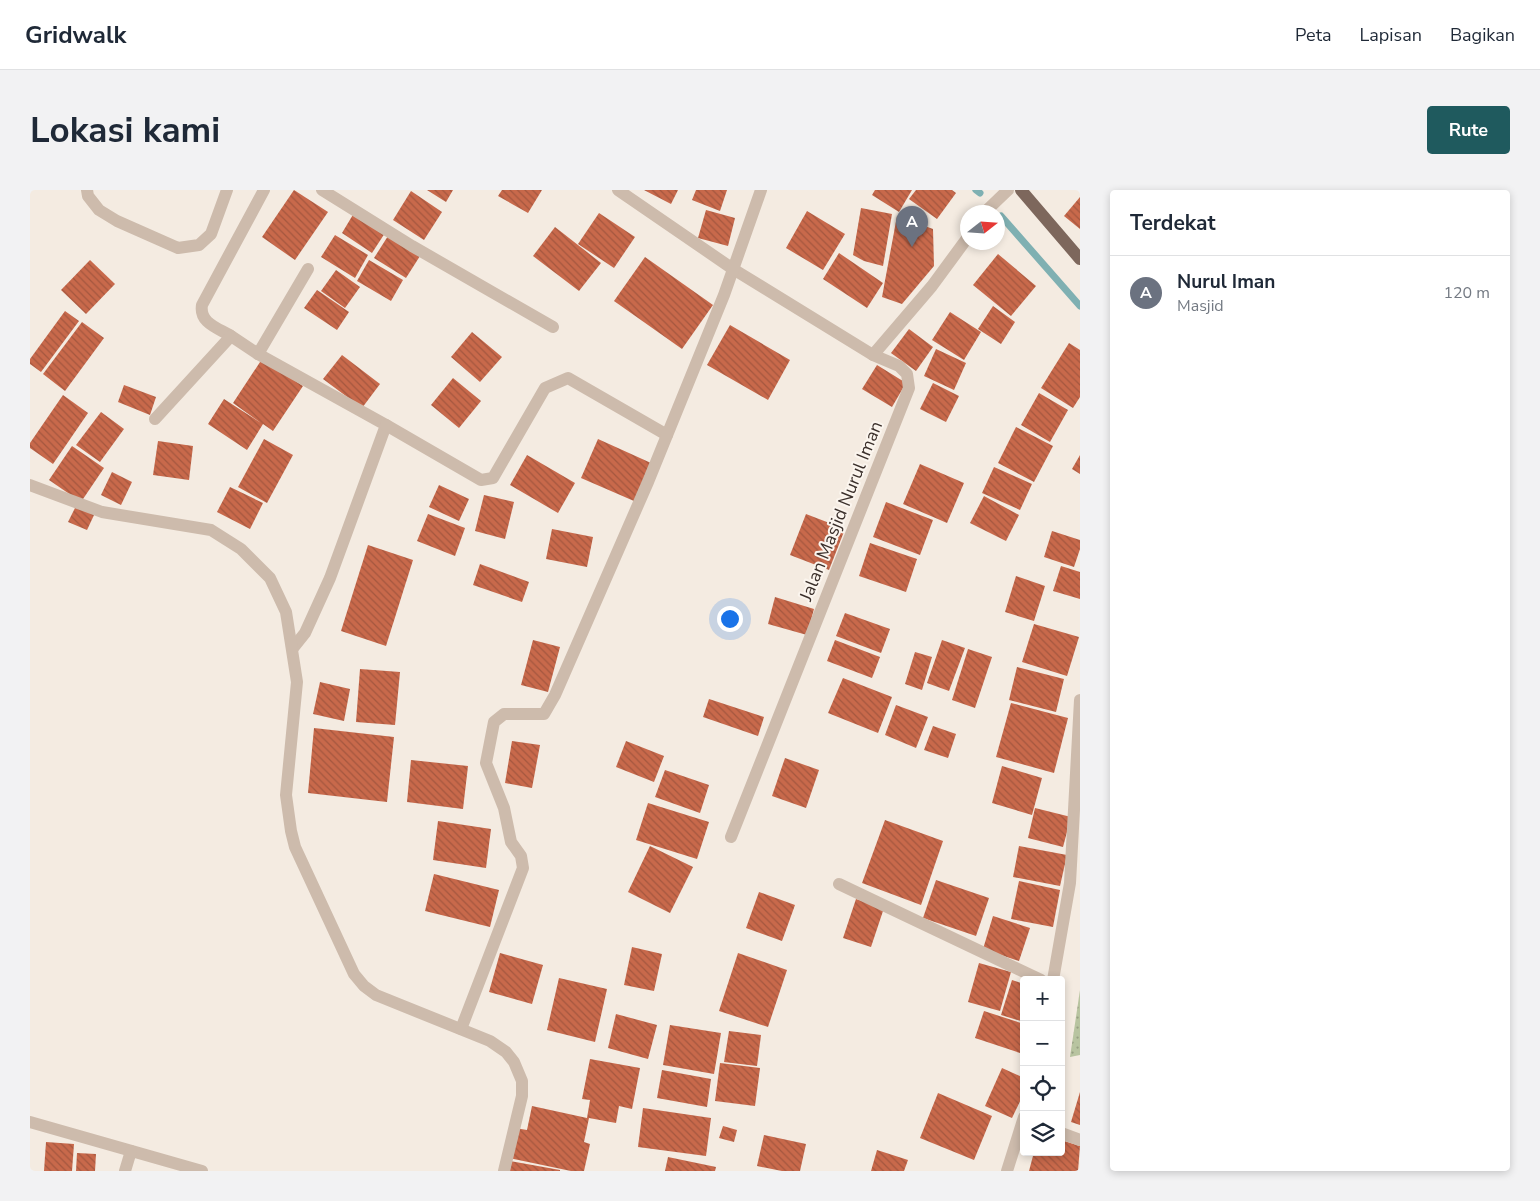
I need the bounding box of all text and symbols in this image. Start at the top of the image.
text: Gridwalk [25,19,126,51]
text: Peta [1295,23,1331,47]
text: Lapisan [1359,23,1422,47]
text: Bagikan [1450,23,1515,47]
button: Rute [1427,106,1510,154]
text: Lokasi kami [30,107,220,154]
north arrow [960,205,1005,250]
pin: A [896,206,928,247]
text: Terdekat [1130,209,1216,237]
text: Nurul Iman [1177,269,1275,295]
text: A [1140,282,1152,304]
text: 120 m [1443,282,1490,304]
text: Masjid [1177,295,1224,317]
street label: Jalan Masjid Nurul Iman [794,418,888,605]
your location [717,606,743,632]
map controls [1020,976,1065,1156]
button: + [1020,976,1065,1021]
button: − [1020,1021,1065,1066]
button: locate [1020,1066,1065,1111]
button: layers [1020,1111,1065,1156]

